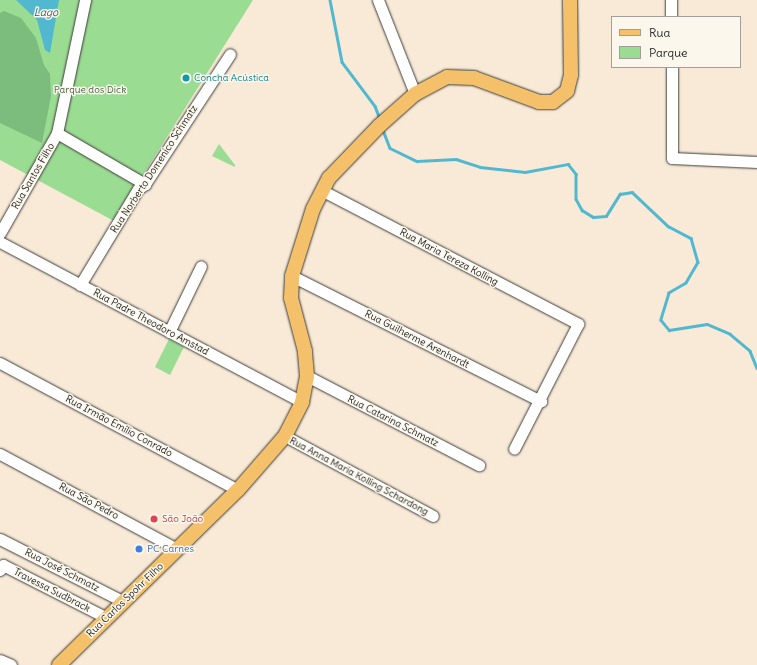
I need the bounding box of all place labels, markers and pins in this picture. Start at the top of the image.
place label: Concha Acústica [194,72,269,84]
marker: Concha Acústica [181,73,191,83]
place label: São João [162,513,203,525]
marker: São João [149,514,159,524]
place label: PC Carnes [147,543,194,555]
marker: PC Carnes [134,544,144,554]

